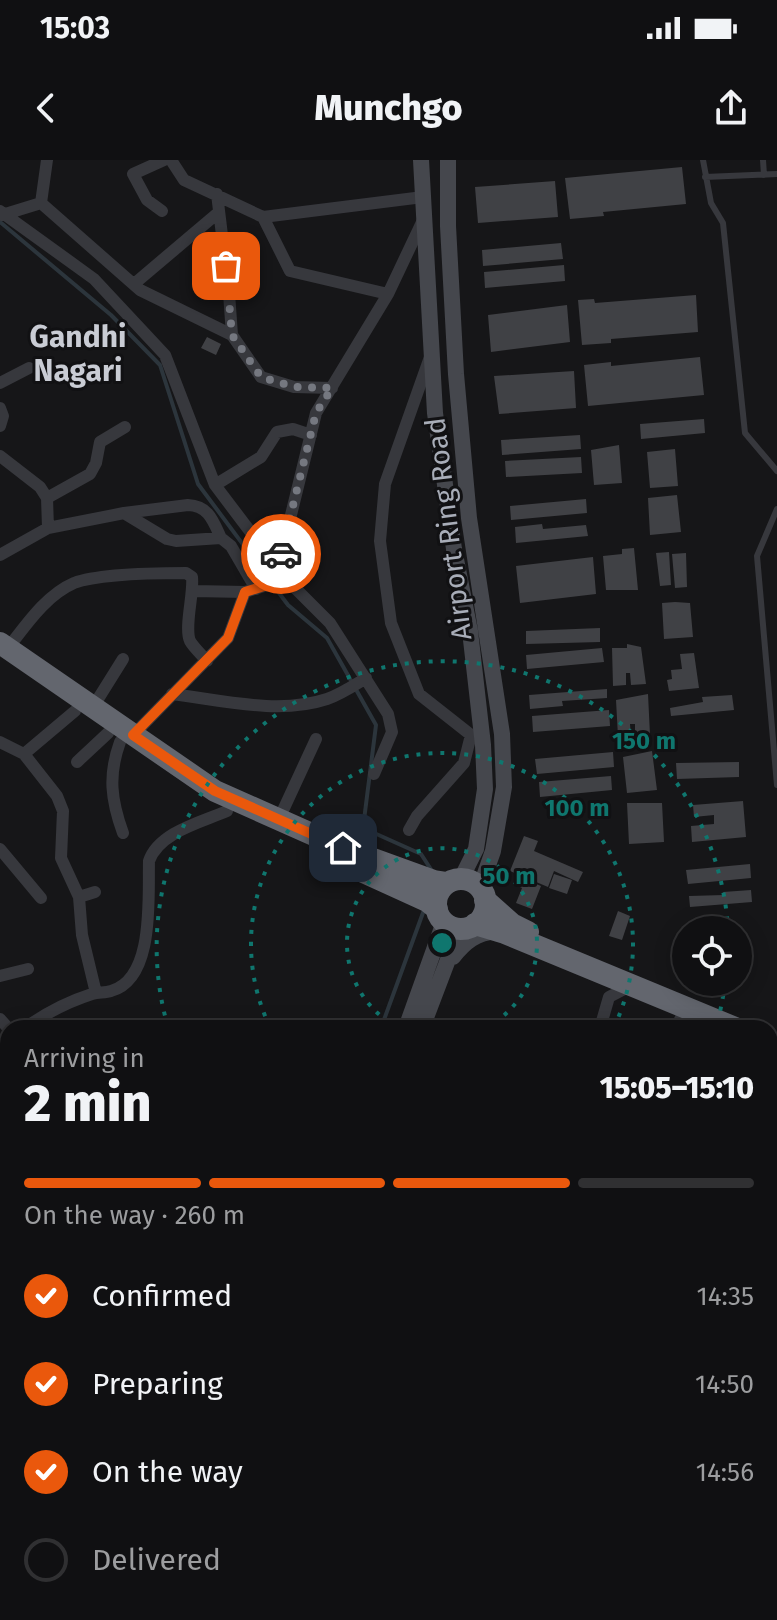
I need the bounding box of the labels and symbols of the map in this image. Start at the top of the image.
pin [192,232,260,300]
district label: Gandhi Nagari [30,319,126,389]
street label: Airport Ring Road [418,416,479,642]
courier [241,514,321,594]
text: 150 m [612,727,676,755]
text: 100 m [544,794,610,822]
pin [309,814,377,882]
text: 50 m [483,862,535,890]
centre of rings [428,929,456,957]

